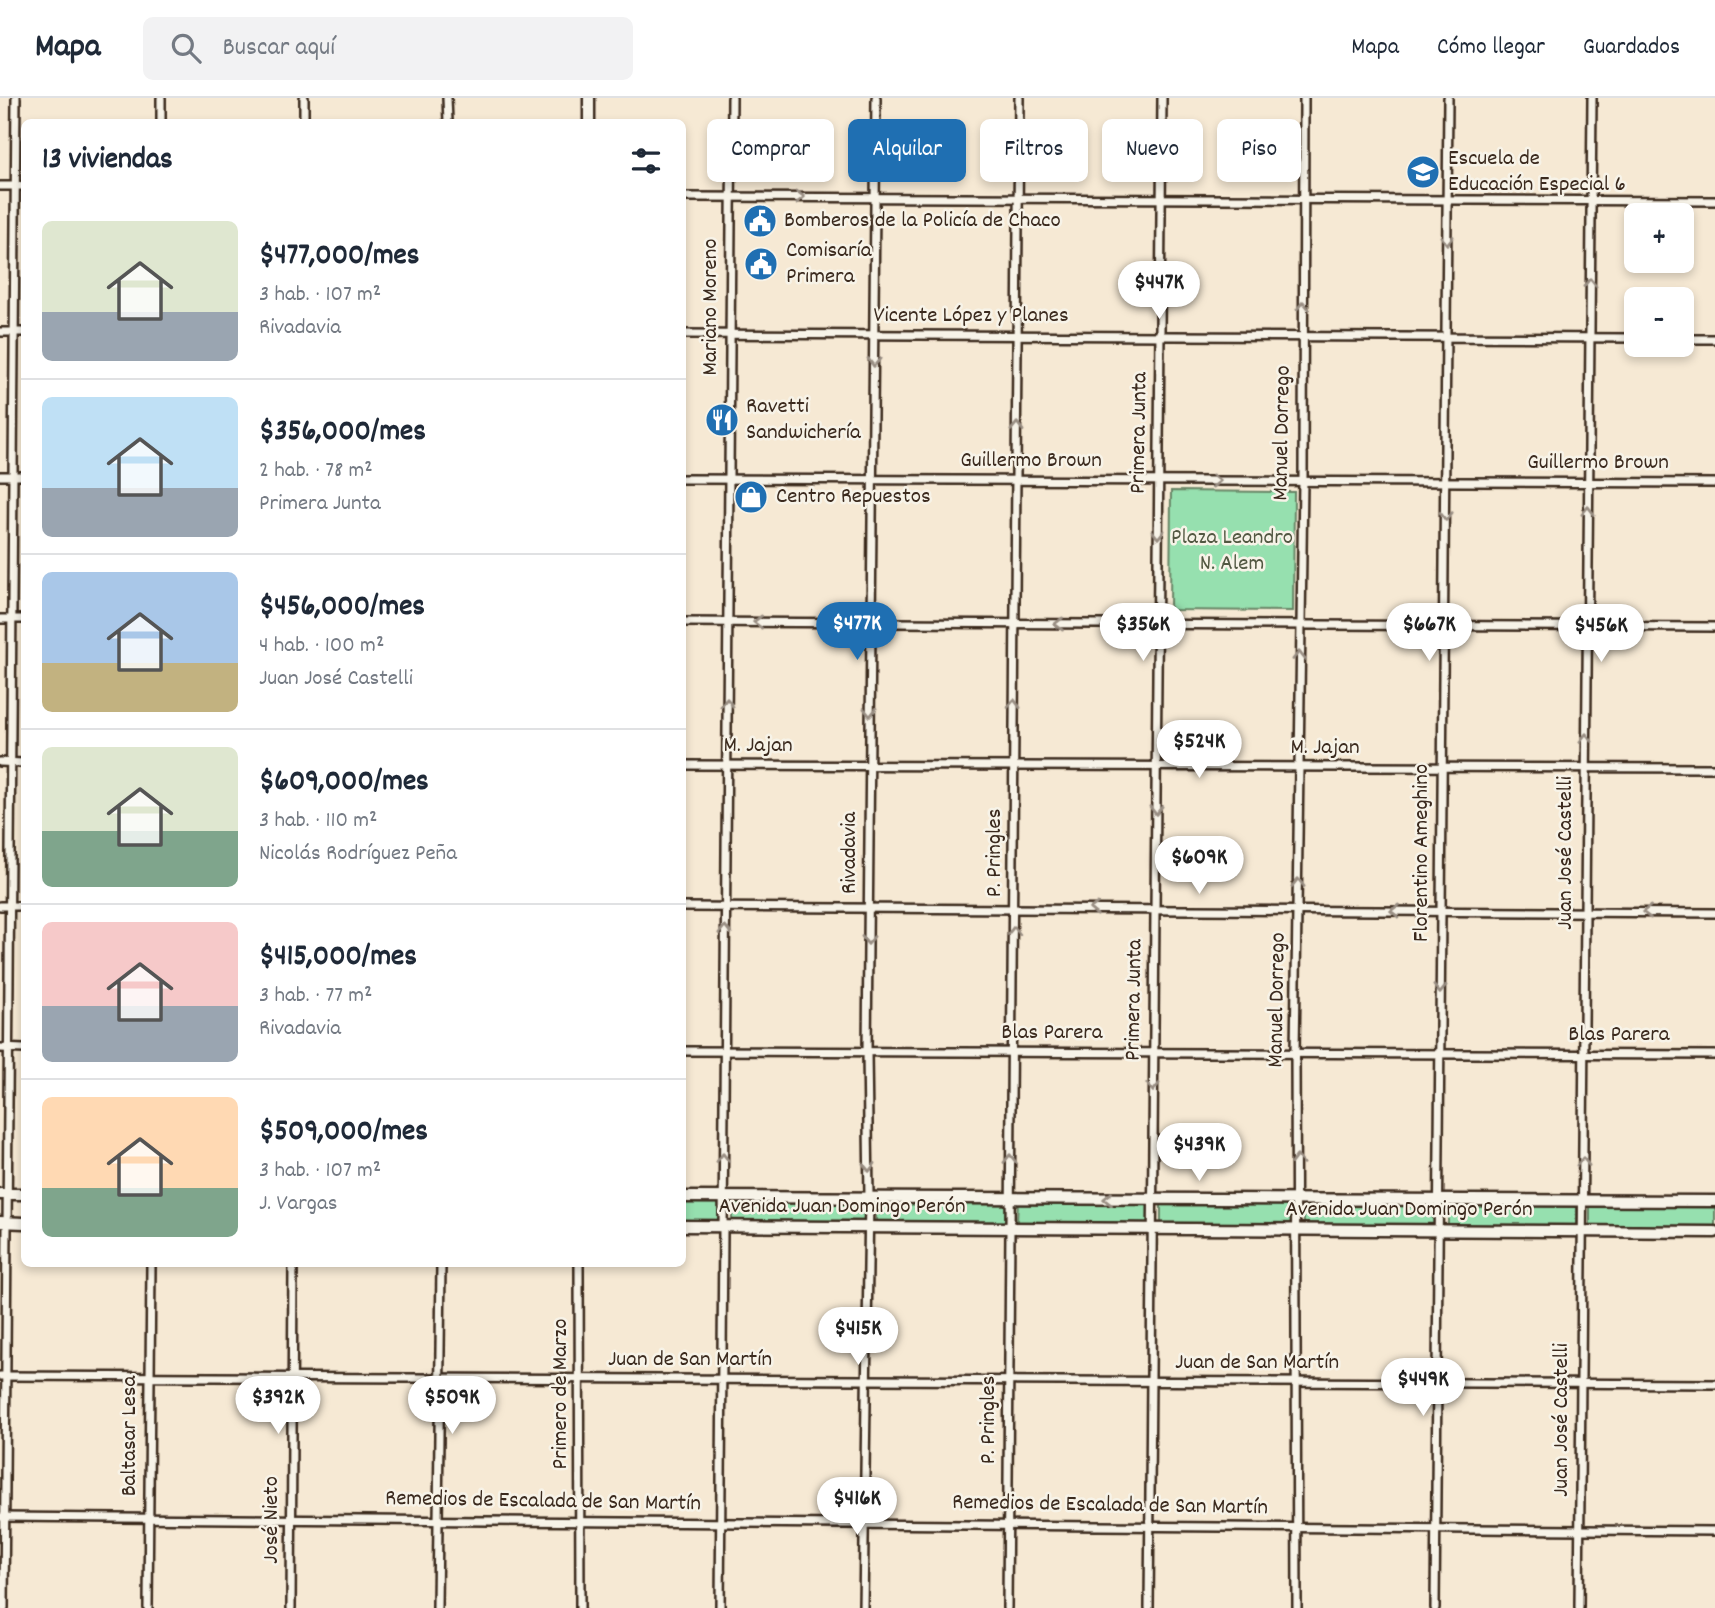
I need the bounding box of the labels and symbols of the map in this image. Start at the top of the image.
place label: Escuela de Educación Especial 6 [1448,143,1626,202]
school or university icon: Escuela de Educación Especial 6 [1404,153,1442,191]
one-way arrow [795,189,805,205]
public building icon: Bomberos de la Policía de Chaco [741,202,779,240]
place label: Bomberos de la Policía de Chaco [784,205,1061,238]
place label: Comisaría Primera [786,235,873,294]
one-way arrow [1439,235,1455,245]
street label: Mariano Moreno [695,238,728,376]
public building icon: Comisaría Primera [742,245,780,283]
pin: $447K [1110,262,1208,321]
one-way arrow [1582,278,1598,288]
street label: Vicente López y Planes [873,300,1069,333]
one-way arrow [1295,300,1311,311]
one-way arrow [866,357,881,368]
street label: Manuel Dorrego [1265,365,1301,501]
street label: Primera Junta [1122,371,1158,494]
place label: Ravetti Sandwichería [746,391,862,450]
restaurant icon: Ravetti Sandwichería [703,401,741,439]
one-way arrow [1009,422,1025,432]
street label: Guillermo Brown [960,445,1102,478]
street label: Guillermo Brown [1527,447,1669,480]
one-way arrow [1211,473,1222,489]
shop icon: Centro Repuestos [732,478,770,516]
place label: Centro Repuestos [776,481,931,514]
one-way arrow [1580,505,1596,516]
one-way arrow [1438,511,1454,522]
park label: Plaza Leandro N. Alem [1171,522,1293,581]
one-way arrow [1150,529,1166,539]
pin: $477K [808,602,906,662]
pin: $356K [1094,603,1192,663]
pin: $667K [1380,603,1478,663]
pin: $456K [1552,604,1650,664]
one-way arrow [752,614,763,630]
one-way arrow [1053,616,1064,632]
one-way arrow [1291,650,1307,661]
one-way arrow [719,697,735,707]
one-way arrow [1006,698,1022,709]
one-way arrow [862,707,878,718]
pin: $524K [1150,720,1248,780]
street label: M. Jajan [723,730,793,763]
street label: M. Jajan [1290,732,1360,765]
one-way arrow [1579,733,1594,744]
street label: Florentino Ameghino [1406,764,1439,942]
street label: Juan José Castelli [1550,776,1583,930]
one-way arrow [1148,805,1164,816]
street label: P. Pringles [979,809,1012,897]
street label: Rivadavia [834,811,867,894]
pin: $609K [1150,836,1248,896]
one-way arrow [1290,878,1306,888]
one-way arrow [1088,901,1099,916]
one-way arrow [1389,903,1400,919]
one-way arrow [1641,904,1652,920]
one-way arrow [717,924,733,935]
one-way arrow [1006,926,1021,937]
street label: Manuel Dorrego [1260,932,1296,1068]
one-way arrow [860,935,876,945]
street label: Primera Junta [1117,938,1153,1061]
one-way arrow [1433,983,1448,994]
street label: Blas Parera [1001,1017,1104,1050]
street label: Blas Parera [1568,1019,1671,1052]
one-way arrow [1145,1082,1161,1092]
pin: $439K [1150,1124,1248,1183]
one-way arrow [715,1152,731,1162]
one-way arrow [1003,1153,1018,1164]
one-way arrow [1289,1154,1305,1165]
one-way arrow [1575,1156,1591,1166]
one-way arrow [861,1162,877,1173]
street label: Avenida Juan Domingo Perón [718,1191,966,1224]
one-way arrow [1102,1191,1113,1207]
street label: Avenida Juan Domingo Perón [1285,1194,1533,1227]
pin: $415K [809,1308,907,1367]
street label: Primero de Marzo [545,1318,578,1470]
street label: Juan José Castelli [1546,1343,1579,1497]
street label: Juan de San Martín [608,1344,772,1377]
street label: Juan de San Martín [1175,1347,1339,1380]
pin: $449K [1374,1358,1472,1418]
street label: Baltasar Lesa [114,1374,147,1496]
pin: $392K [229,1376,327,1436]
pin: $509K [403,1376,501,1436]
street label: P. Pringles [973,1376,1006,1464]
street label: José Nieto [256,1476,289,1564]
pin: $416K [808,1478,906,1537]
street label: Remedios de Escalada de San Martín [385,1483,701,1521]
street label: Remedios de Escalada de San Martín [952,1487,1268,1525]

